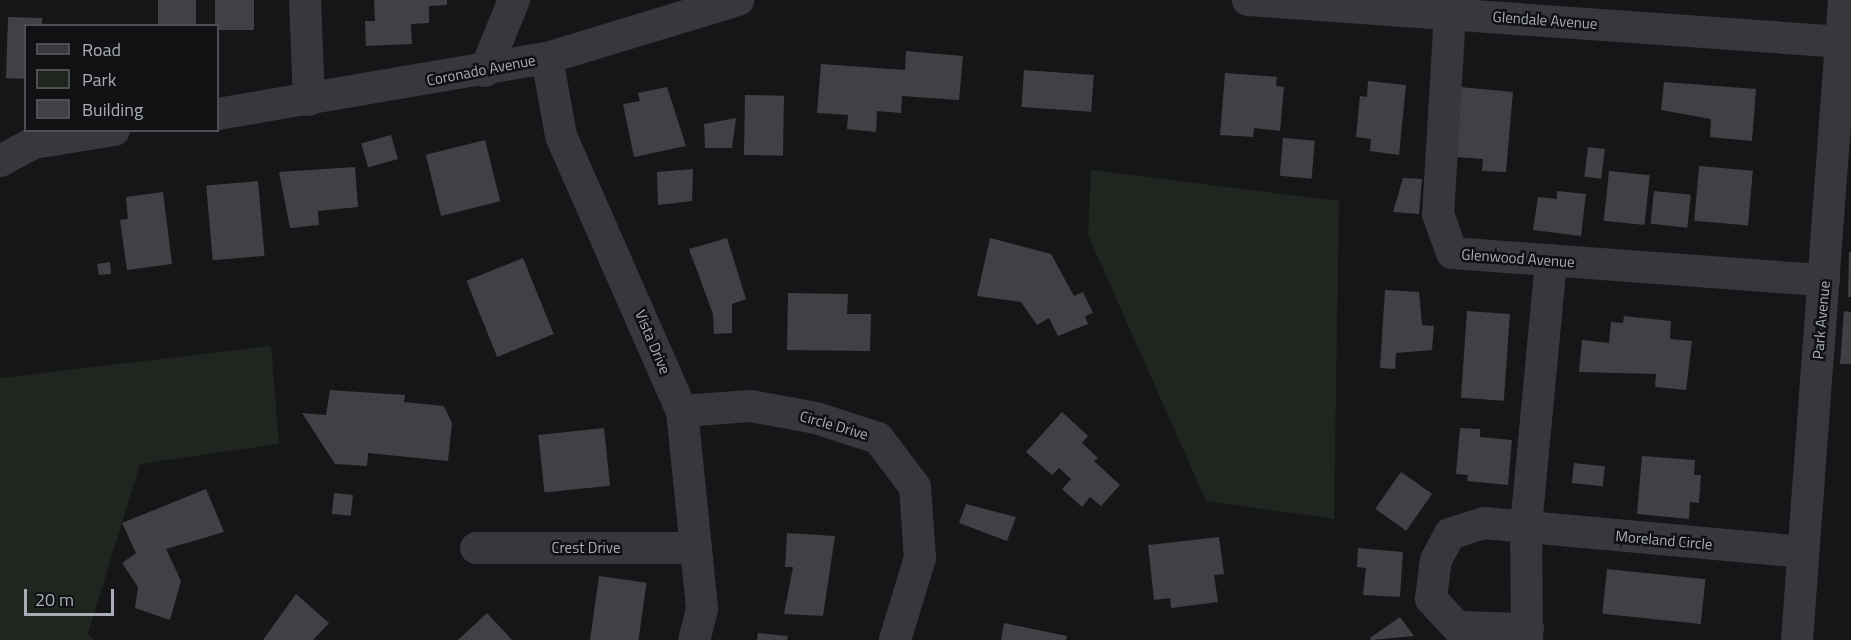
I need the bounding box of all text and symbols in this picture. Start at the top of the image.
street label: Glendale Avenue [1492,7,1598,33]
legend [24,24,219,132]
text: Road [82,36,121,63]
street label: Coronado Avenue [425,51,537,89]
text: Park [82,66,116,93]
text: Building [82,96,143,123]
street label: Glenwood Avenue [1461,245,1575,271]
street label: Park Avenue [1809,280,1833,360]
street label: Vista Drive [631,307,675,377]
street label: Circle Drive [798,407,870,443]
street label: Moreland Circle [1615,527,1713,553]
street label: Crest Drive [551,539,621,557]
scale bar [27,577,117,615]
text: 20 m [35,586,74,613]

